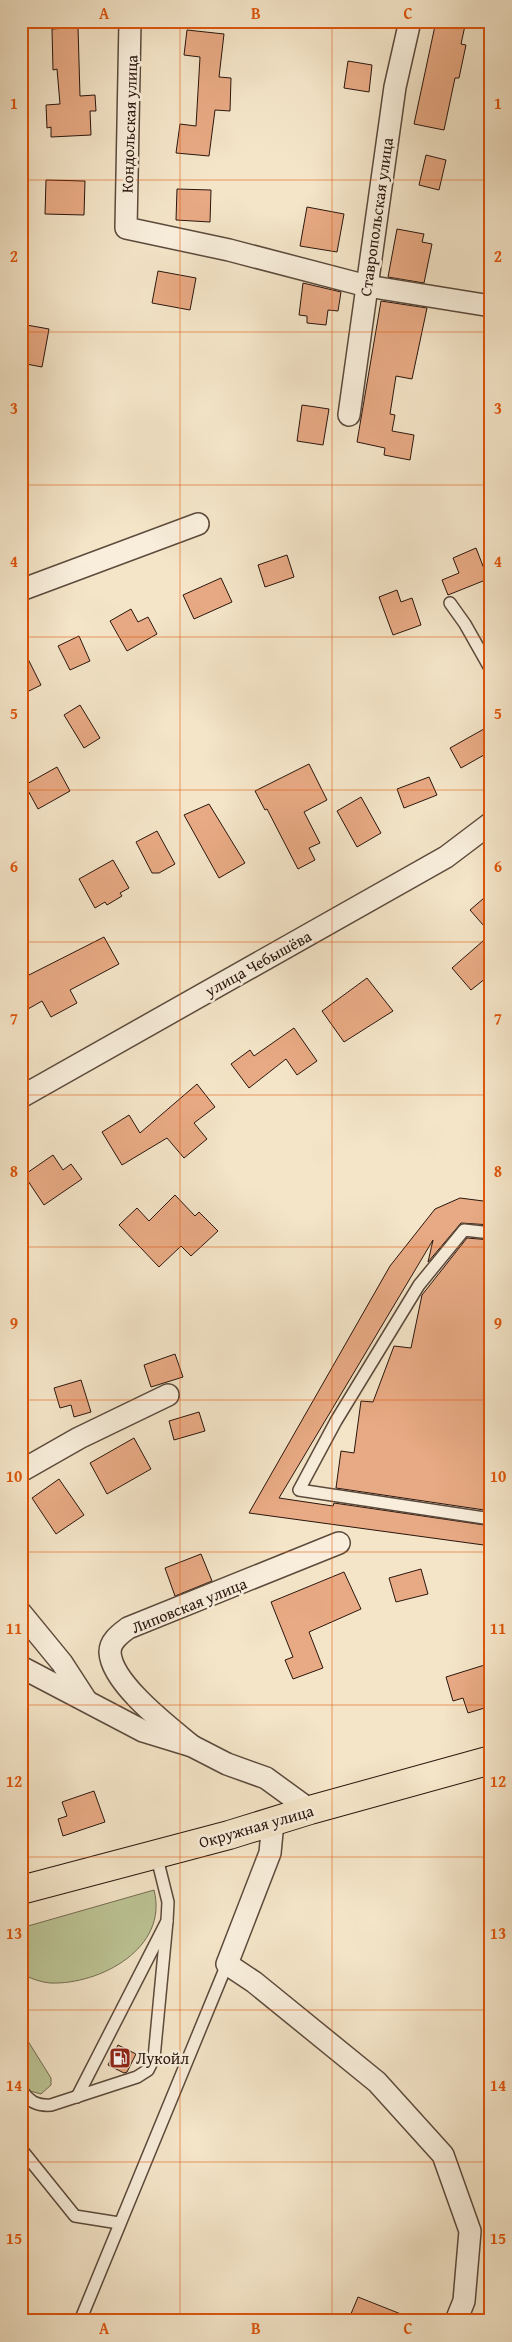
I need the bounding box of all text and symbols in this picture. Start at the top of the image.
text: A [99,1,110,25]
text: B [251,1,261,25]
text: C [403,1,413,25]
street label: Кондольская улица [115,54,143,194]
text: 1 [10,91,18,115]
text: 1 [494,91,502,115]
street label: Ставропольская улица [353,136,399,298]
text: 2 [10,244,18,268]
text: 2 [494,244,502,268]
text: 3 [10,396,18,420]
text: 3 [494,396,502,420]
text: 4 [10,549,18,573]
text: 4 [494,549,502,573]
text: 5 [10,701,18,725]
text: 5 [494,701,502,725]
text: 6 [10,854,18,878]
text: 6 [494,854,502,878]
street label: улица Чебышёва [200,924,316,1003]
text: 7 [10,1006,18,1030]
text: 7 [494,1006,502,1030]
text: 8 [10,1159,18,1183]
text: 8 [494,1159,502,1183]
text: 9 [10,1311,18,1335]
text: 9 [494,1311,502,1335]
text: 10 [6,1464,22,1488]
text: 10 [490,1464,506,1488]
street label: Липовская улица [128,1571,251,1639]
text: 11 [6,1616,22,1640]
text: 11 [490,1616,506,1640]
text: 12 [6,1769,22,1793]
text: 12 [490,1769,506,1793]
street label: Окружная улица [196,1798,317,1854]
text: 13 [6,1921,22,1945]
text: 13 [490,1921,506,1945]
fuel station icon: Лукойл [108,2046,132,2070]
place label: Лукойл [136,2046,189,2070]
text: 14 [6,2073,22,2097]
text: 14 [490,2073,506,2097]
text: 15 [6,2226,22,2250]
text: 15 [490,2226,506,2250]
text: A [99,2316,110,2340]
text: B [251,2316,261,2340]
text: C [403,2316,413,2340]

